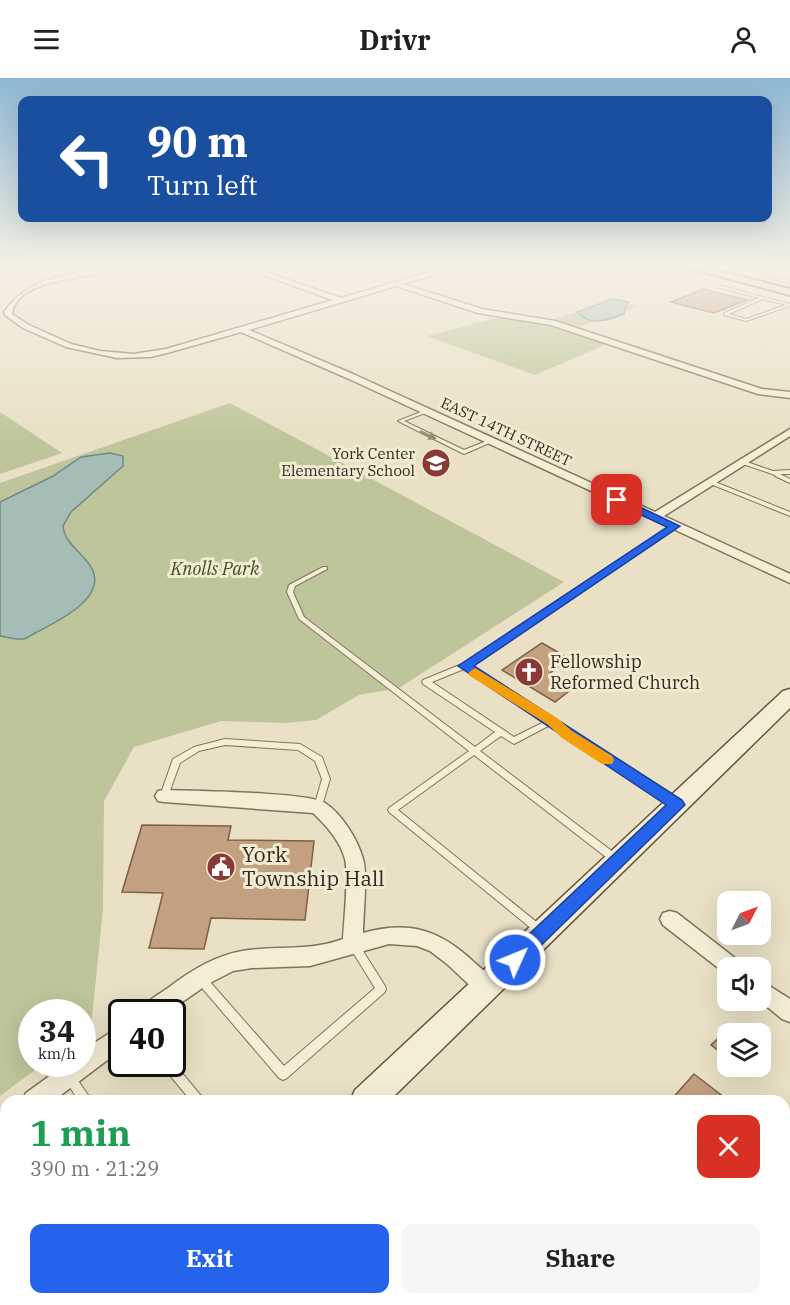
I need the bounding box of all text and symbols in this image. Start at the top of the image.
text: Drivr [359,22,431,57]
icon: menu [30,23,63,56]
icon: person [727,23,760,56]
text: 90 m [147,114,248,169]
icon: left [48,120,126,198]
text: Turn left [147,167,258,202]
street label: EAST 14TH STREET [438,393,575,470]
one-way arrow [419,430,436,439]
place label: York Center Elementary School [281,444,415,480]
school or university icon: York Center Elementary School [420,447,452,479]
pin [591,474,642,525]
icon: arrive [600,483,633,516]
park label: Knolls Park [170,557,260,580]
place label: Fellowship Reformed Church [550,650,700,694]
church icon: Fellowship Reformed Church [513,656,545,688]
place label: York Township Hall [242,840,384,892]
public building icon: York Township Hall [205,851,237,883]
north arrow [717,891,771,945]
map controls [717,891,771,1077]
position arrow [483,928,547,992]
button: sound [717,957,771,1011]
speed limit sign: 40 [108,999,186,1077]
text: 34 [39,1011,75,1050]
button: layers [717,1023,771,1077]
text: km/h [38,1044,76,1063]
text: 1 min [30,1109,131,1156]
button: close [697,1115,760,1178]
text: 390 m · 21:29 [30,1155,159,1182]
button: Exit [30,1224,389,1293]
button: Share [401,1224,760,1293]

